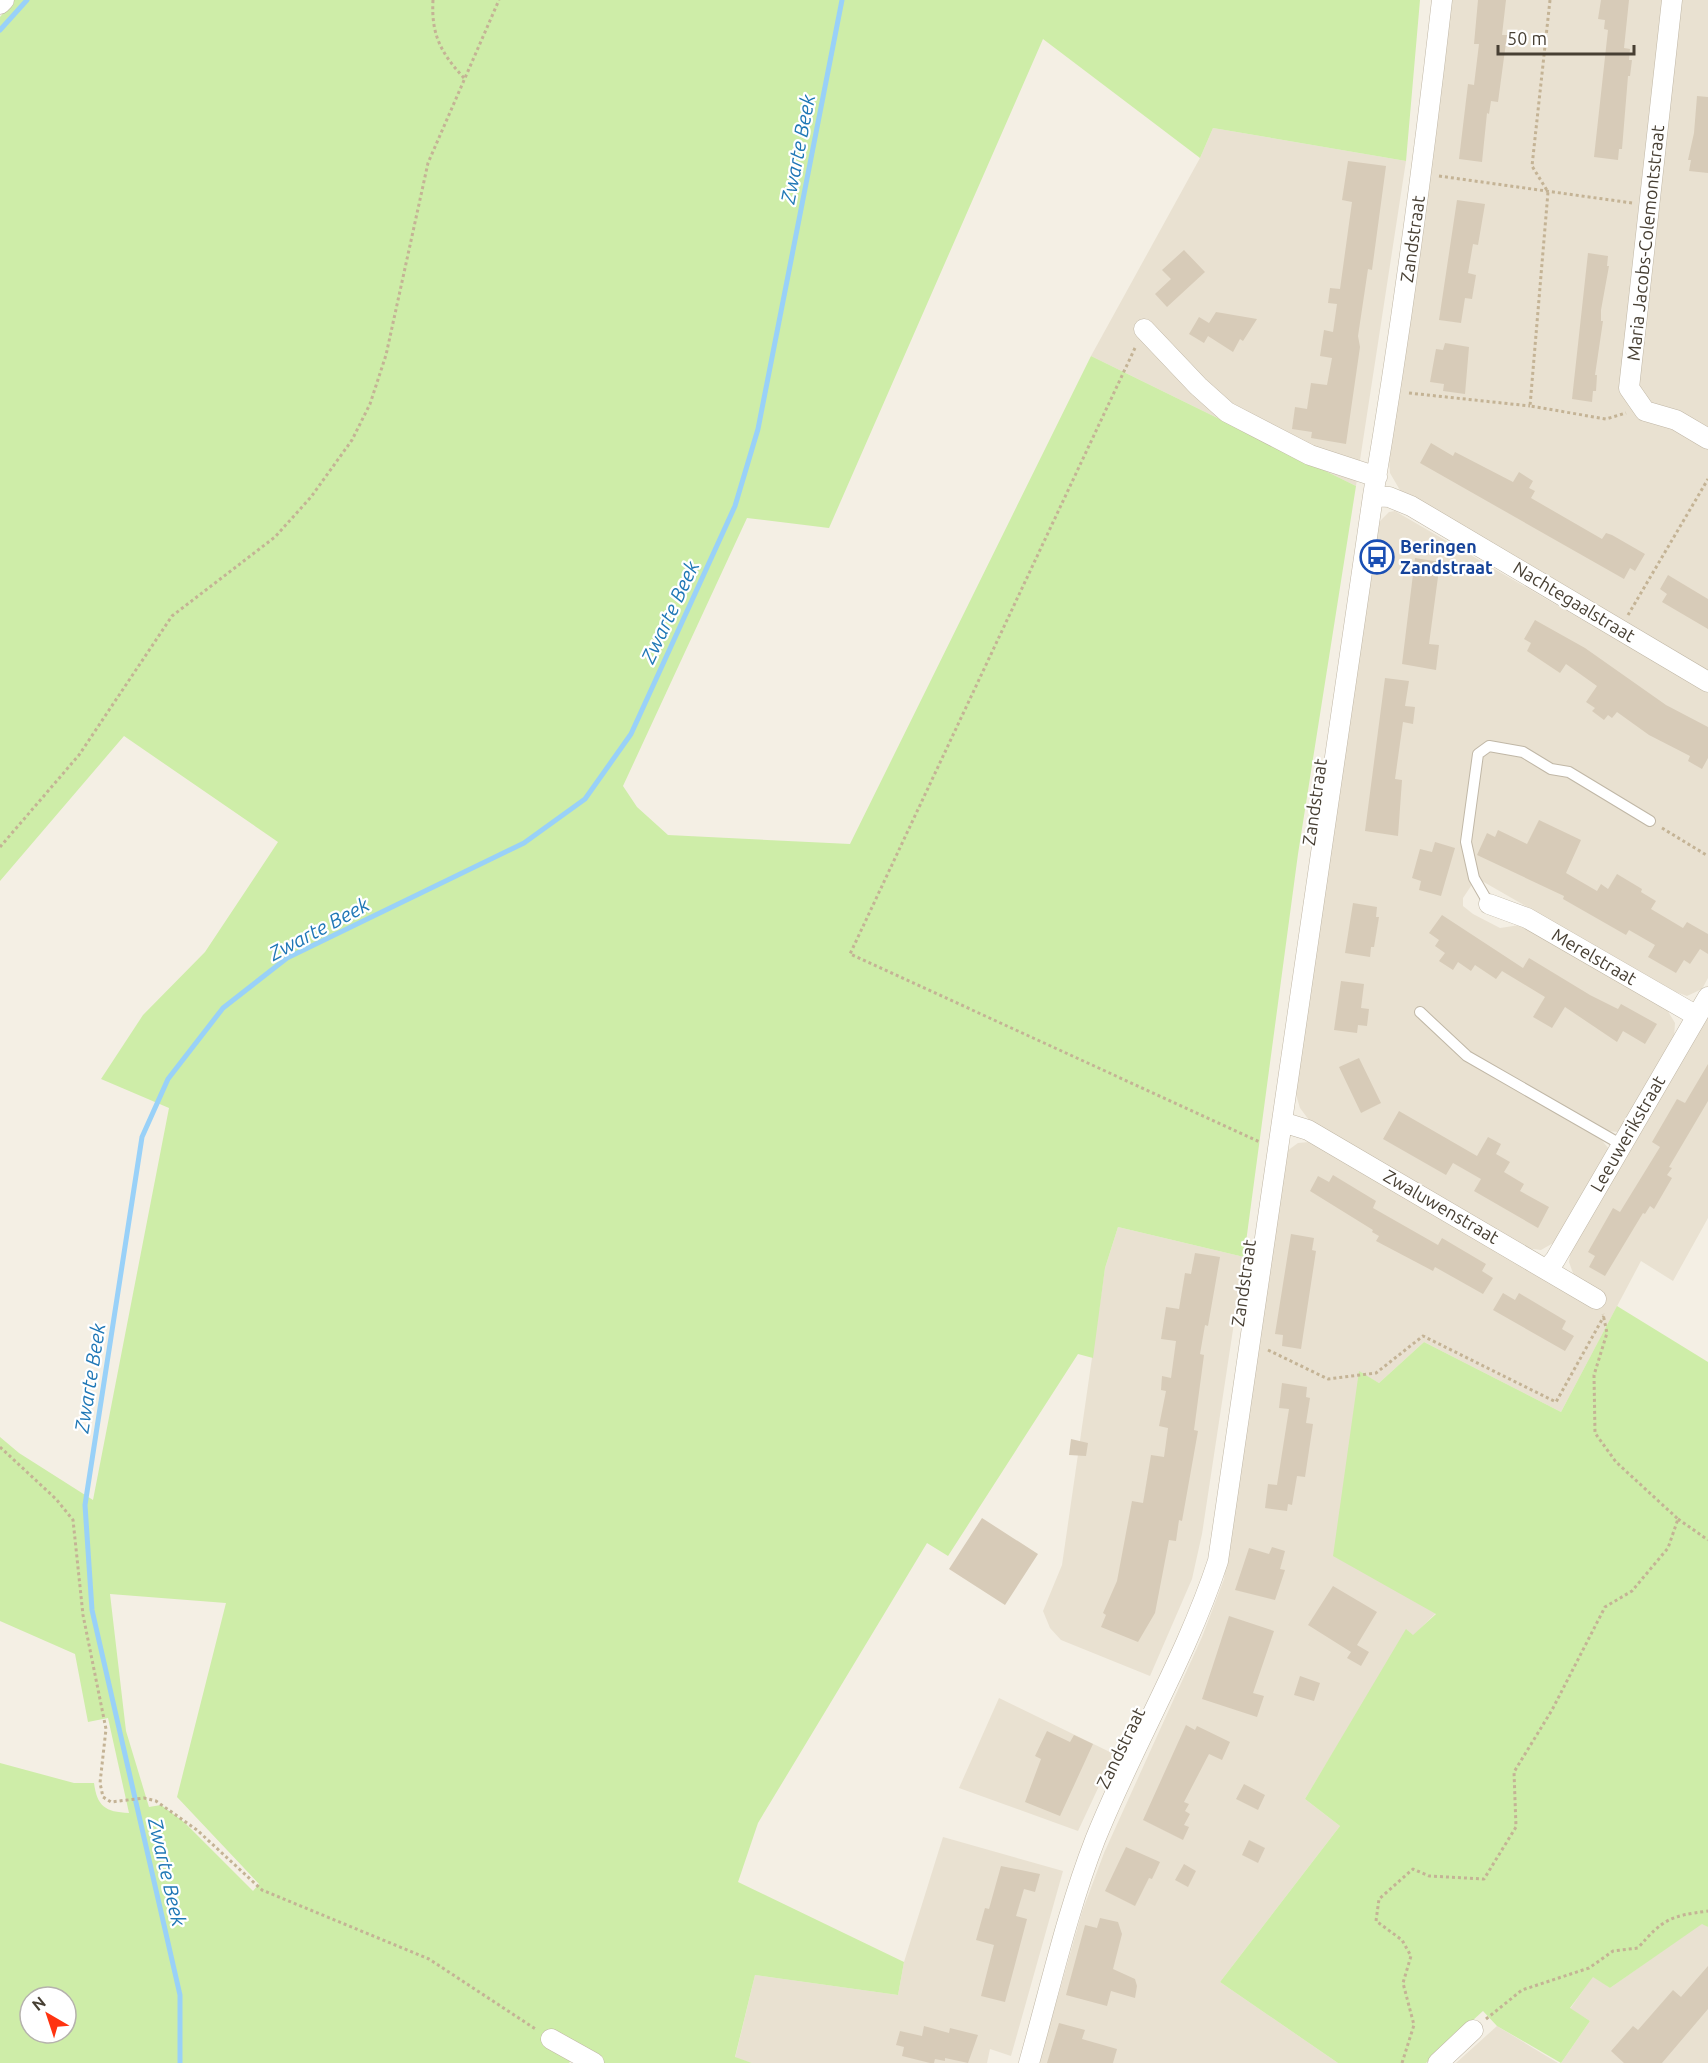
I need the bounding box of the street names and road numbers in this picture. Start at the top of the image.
street label: Maria Jacobs-Colemontstraat [1623,124,1667,362]
street label: Zandstraat [1396,194,1428,284]
street label: Nachtegaalstraat [1510,557,1639,645]
street label: Zandstraat [1298,757,1330,847]
street label: Merelstraat [1549,924,1640,988]
street label: Leeuwerikstraat [1586,1072,1668,1195]
street label: Zwaluwenstraat [1380,1165,1503,1247]
street label: Zandstraat [1227,1238,1259,1328]
street label: Zandstraat [1092,1704,1148,1791]

